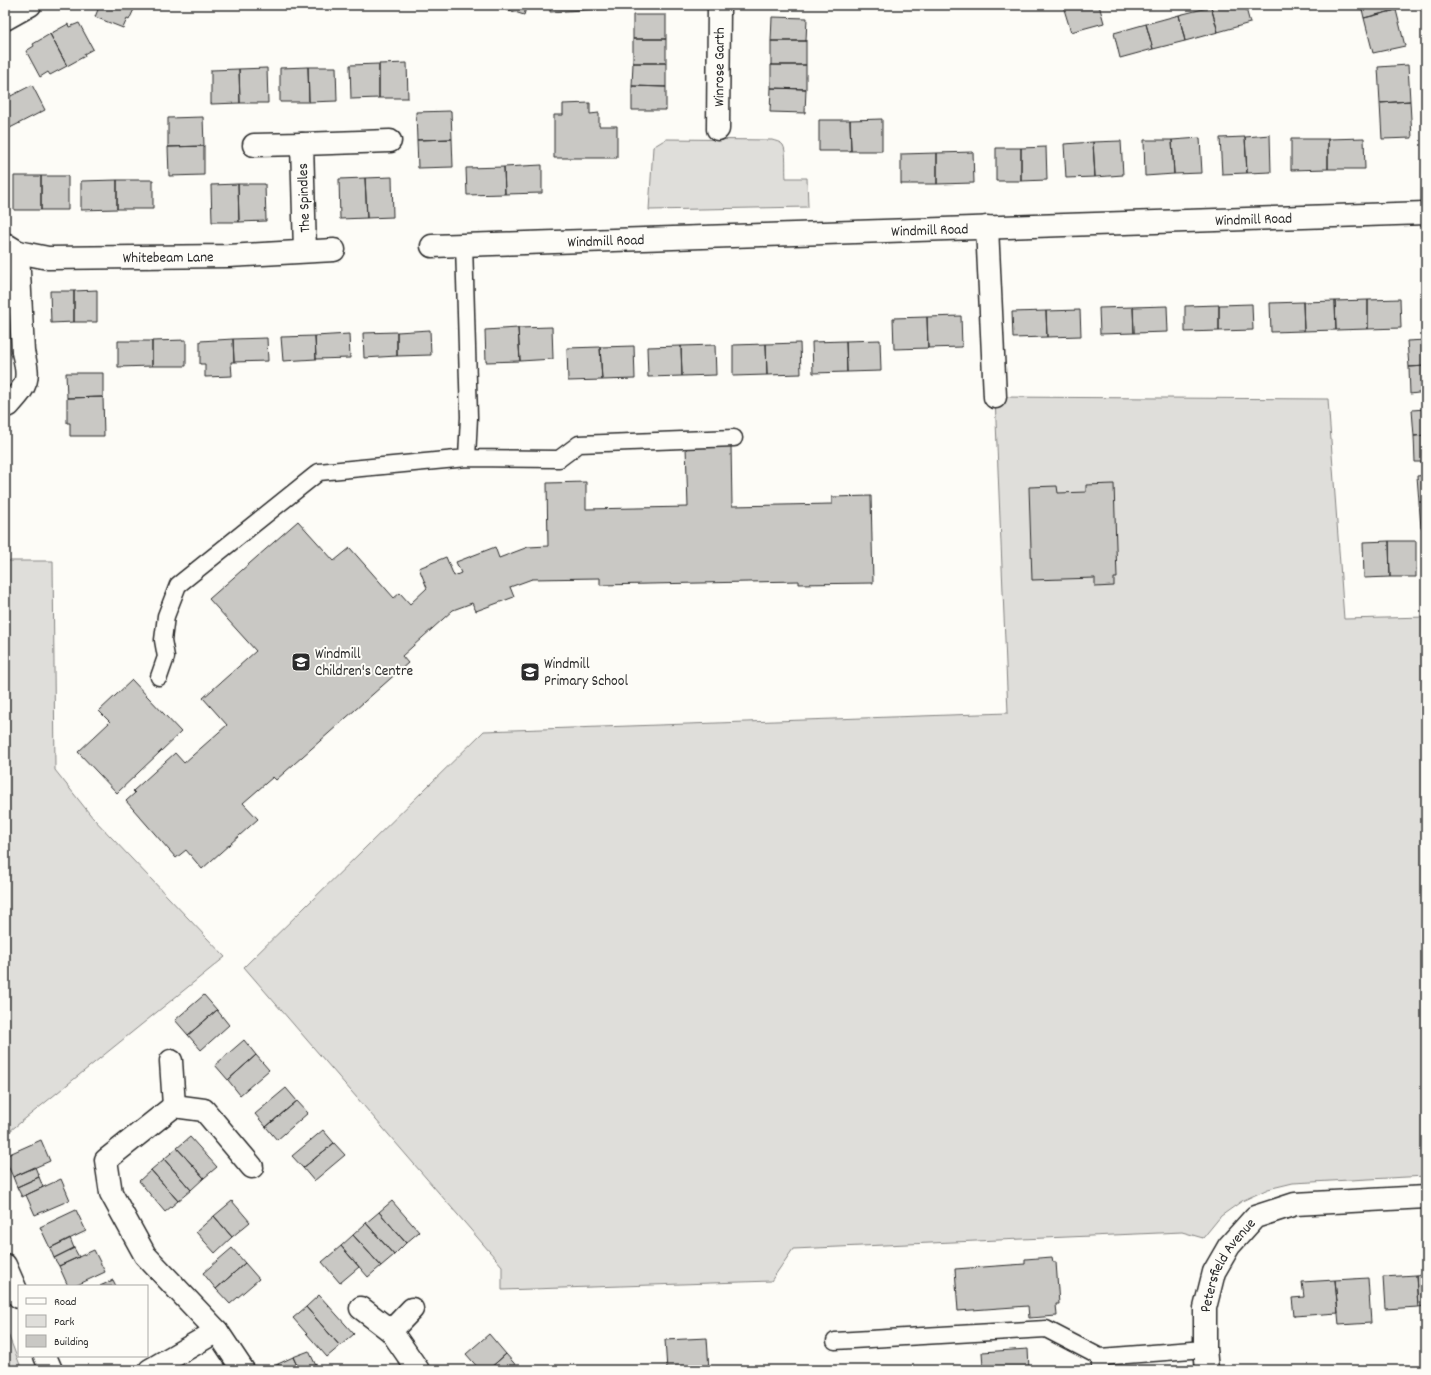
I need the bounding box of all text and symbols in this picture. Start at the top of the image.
street label: Winrose Garth [709,27,732,107]
street label: The Spindles [293,163,317,233]
street label: Windmill Road [1215,208,1293,233]
street label: Windmill Road [891,219,969,244]
street label: Windmill Road [567,230,645,254]
street label: Whitebeam Lane [123,247,214,270]
place label: Windmill Children's Centre [315,644,413,683]
school or university icon: Windmill Children's Centre [290,651,312,673]
place label: Windmill Primary School [544,654,628,693]
school or university icon: Windmill Primary School [519,661,541,683]
street label: Petersfield Avenue [1196,1214,1262,1312]
legend [18,1285,148,1357]
text: Road [54,1294,76,1311]
text: Park [54,1314,75,1331]
text: Building [54,1334,89,1351]

